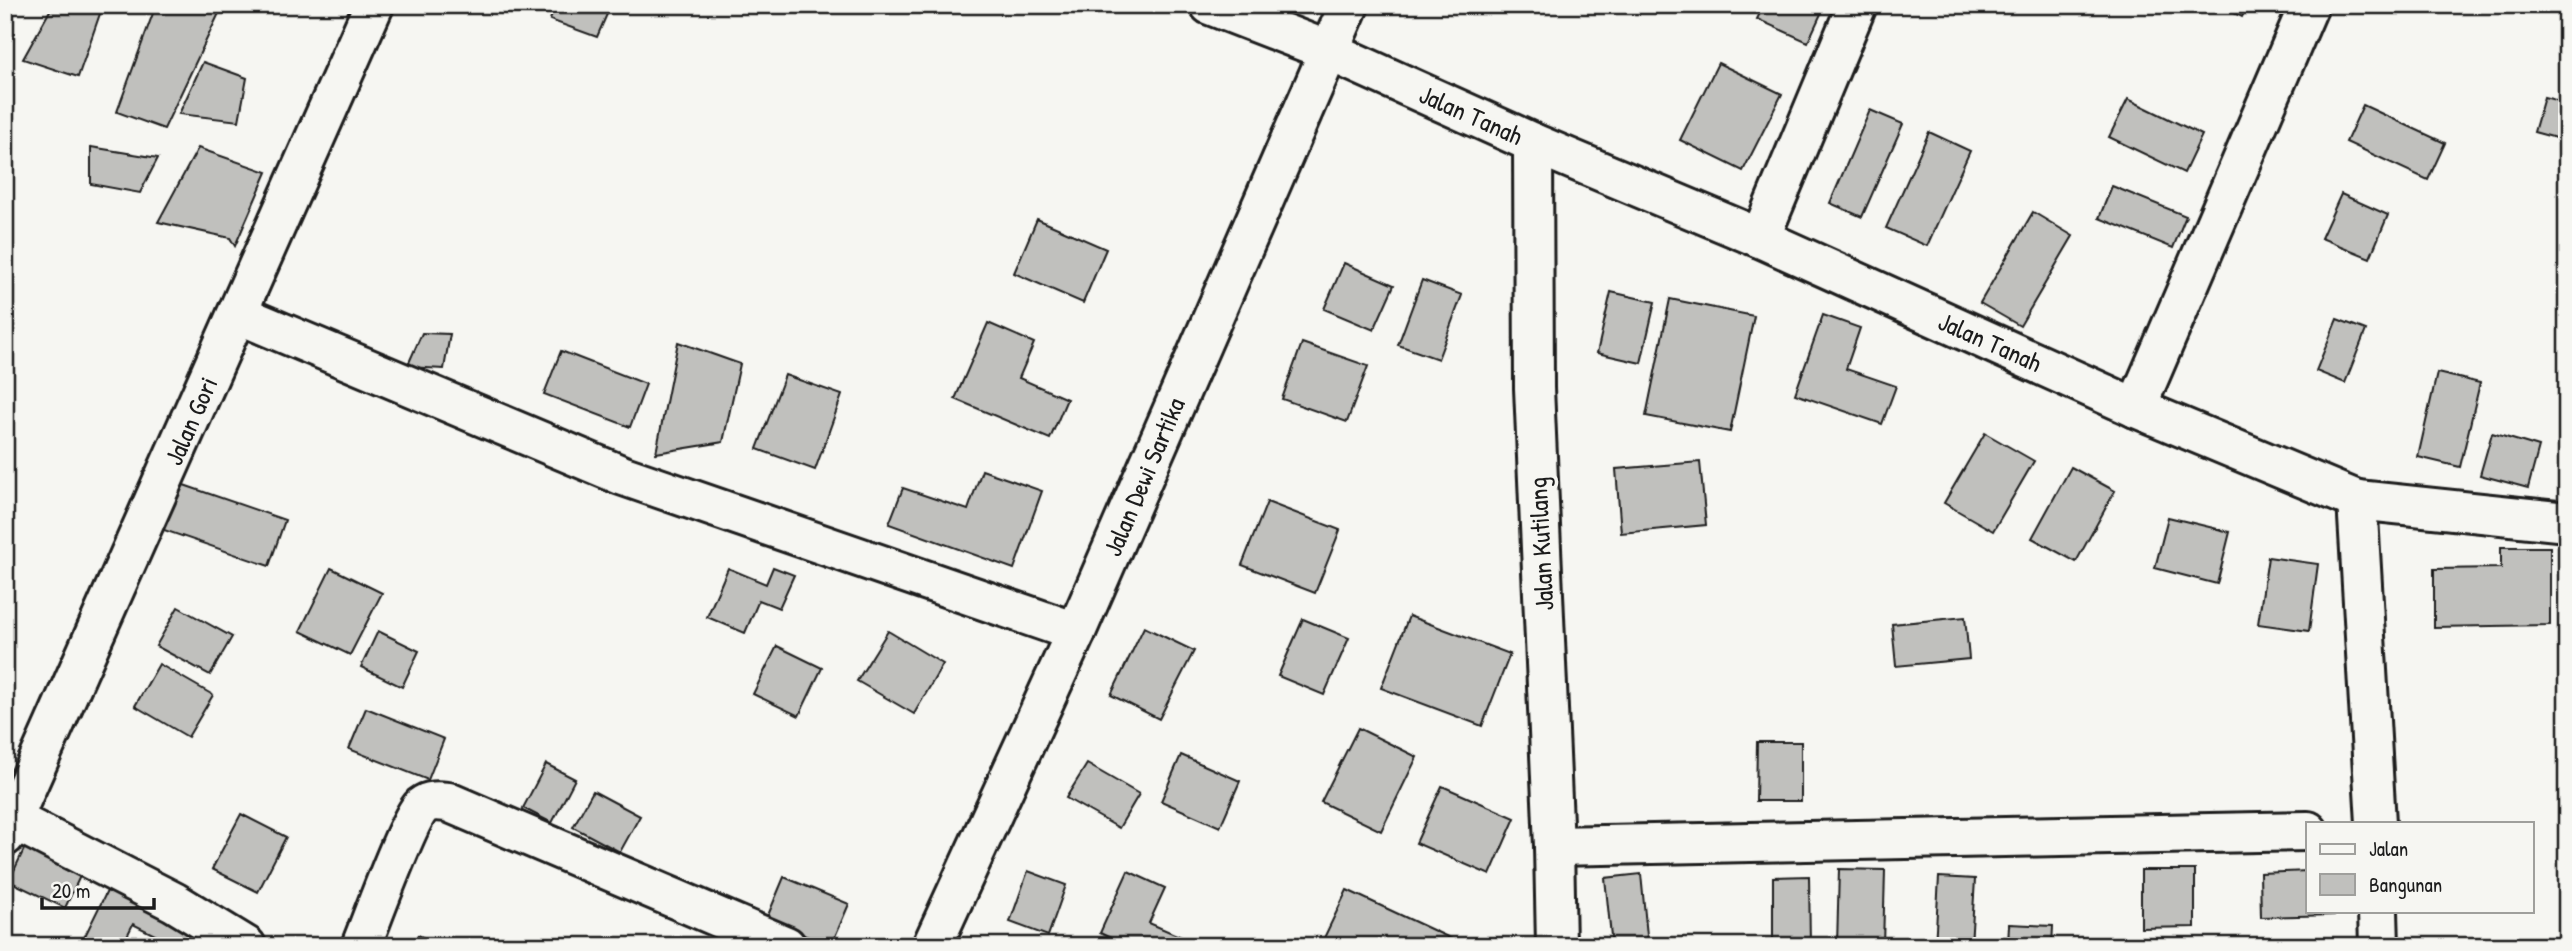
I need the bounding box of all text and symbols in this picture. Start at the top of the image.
street label: Jalan Tanah [1414,76,1529,153]
street label: Jalan Tanah [1933,303,2048,380]
street label: Jalan Gori [156,371,226,471]
street label: Jalan Dewi Sartika [1094,392,1193,561]
street label: Jalan Kutilang [1520,476,1561,612]
legend [2306,822,2534,912]
text: Jalan [2369,834,2408,863]
scale bar [42,867,154,911]
text: Bangunan [2369,870,2442,899]
text: 20 m [52,876,90,905]

